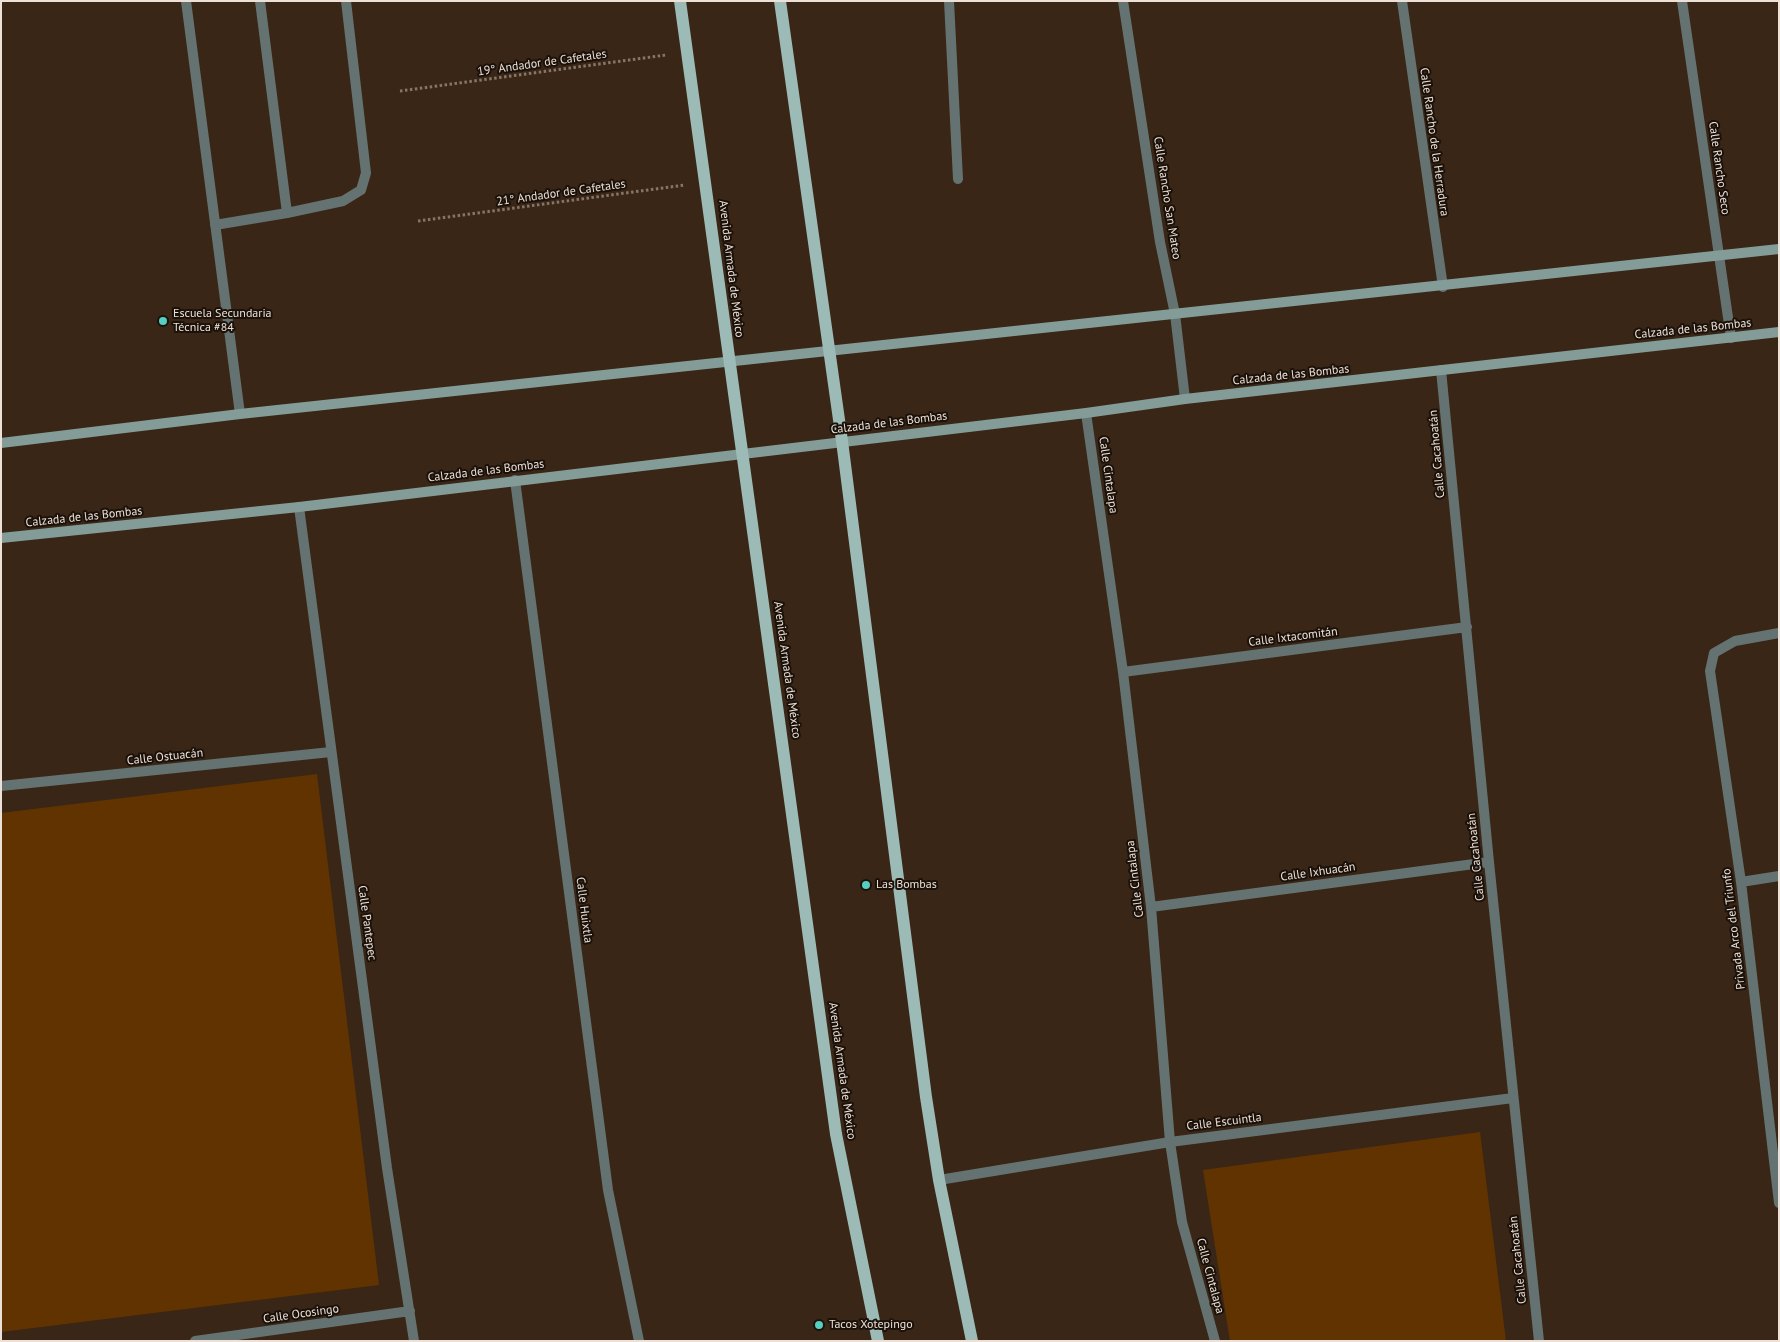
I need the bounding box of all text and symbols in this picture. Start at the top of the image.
street label: 19° Andador de Cafetales [476,47,608,79]
street label: Calle Rancho de la Herradura [1416,67,1452,217]
street label: Calle Rancho Seco [1705,120,1733,216]
street label: Calle Rancho San Mateo [1150,136,1184,260]
street label: 21° Andador de Cafetales [495,177,627,209]
street label: Avenida Armada de México [715,200,747,338]
place label: Escuela Secundaria Técnica #84 [173,307,272,335]
marker: Escuela Secundaria Técnica #84 [157,315,169,327]
street label: Calzada de las Bombas [1634,316,1752,342]
street label: Calzada de las Bombas [1232,362,1350,388]
street label: Calzada de las Bombas [830,409,948,437]
street label: Calle Cacahoatán [1426,409,1448,499]
street label: Calle Cintalapa [1095,436,1121,514]
street label: Calzada de las Bombas [427,457,545,485]
street label: Calzada de las Bombas [25,504,143,530]
street label: Avenida Armada de México [770,601,804,739]
street label: Calle Ixtacomitán [1248,624,1338,650]
street label: Calle Ostuacán [126,746,204,768]
street label: Calle Cacahoatán [1464,812,1488,902]
street label: Calle Cintalapa [1123,840,1147,918]
street label: Calle Ixhuacán [1280,860,1356,884]
street label: Privada Arco del Triunfo [1719,868,1749,990]
street label: Calle Huixtla [573,876,595,944]
place label: Las Bombas [876,878,937,892]
marker: Las Bombas [860,879,872,891]
street label: Calle Pantepec [355,885,379,961]
street label: Avenida Armada de México [825,1002,859,1140]
street label: Calle Escuintla [1186,1110,1262,1134]
street label: Calle Cacahoatán [1506,1215,1530,1305]
street label: Calle Cintalapa [1193,1237,1227,1315]
street label: Calle Ocosingo [262,1302,340,1326]
place label: Tacos Xotepingo [829,1318,913,1332]
marker: Tacos Xotepingo [813,1319,825,1331]

